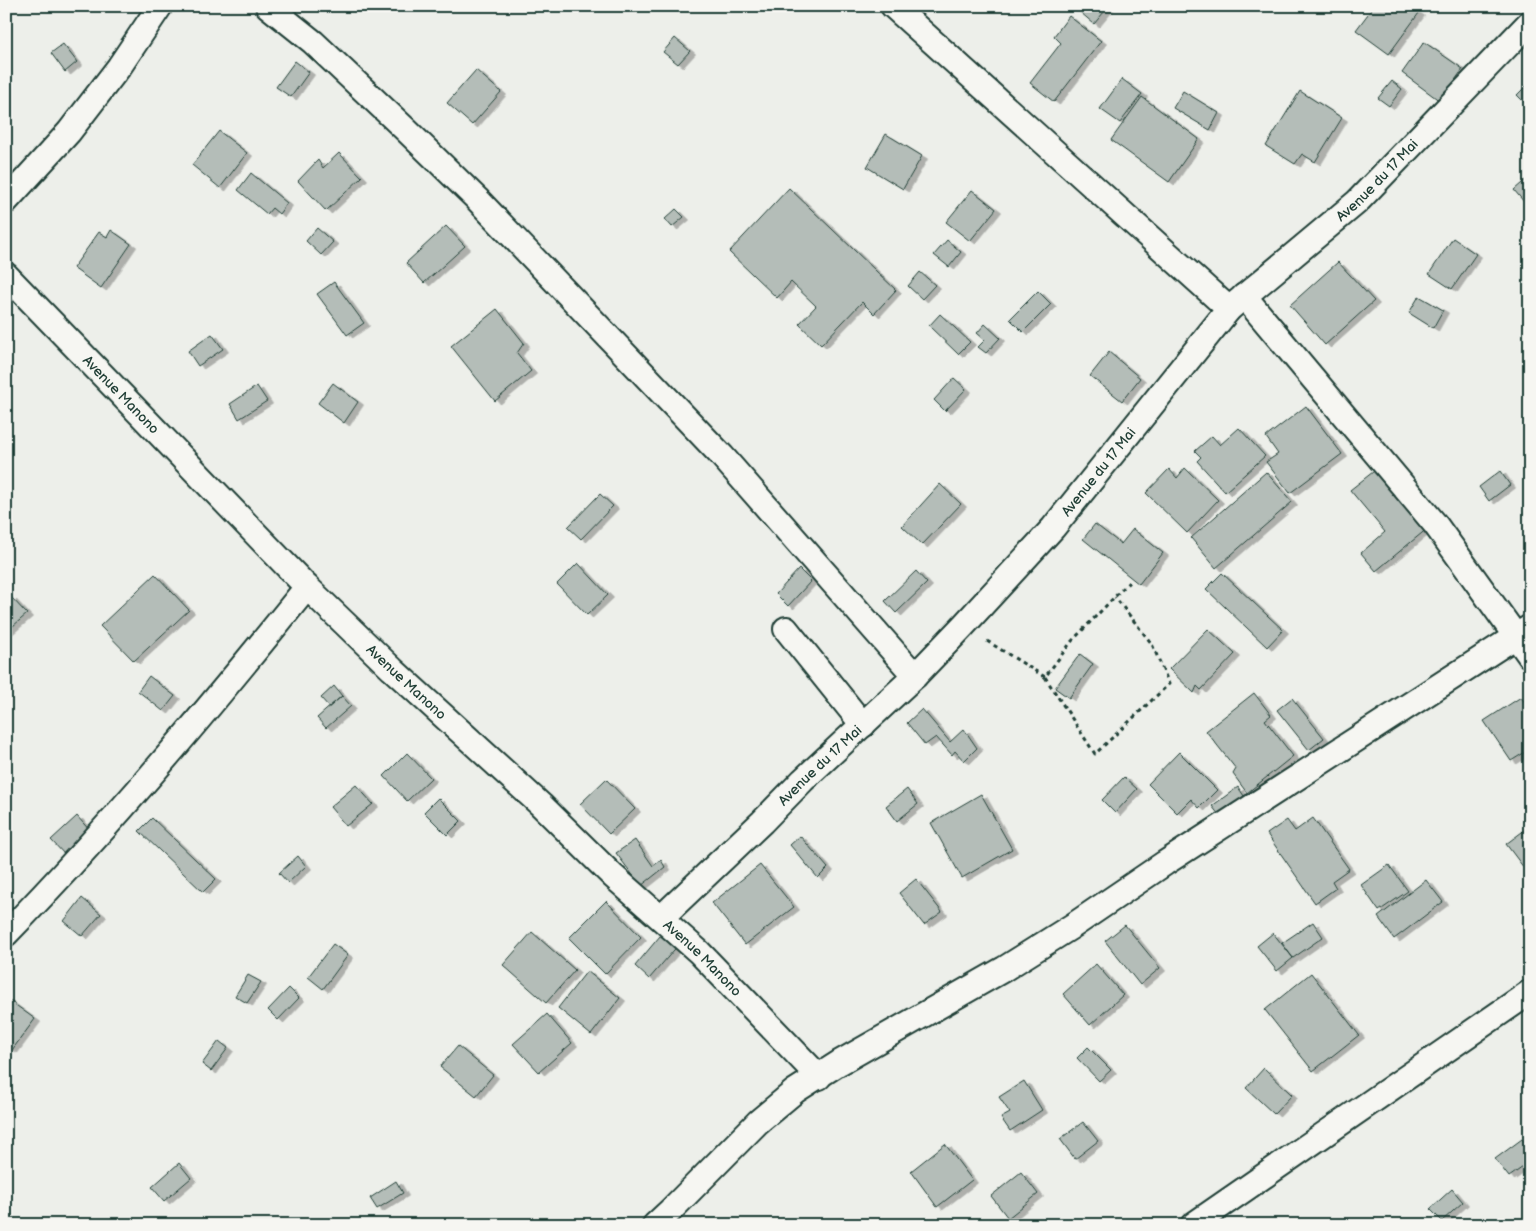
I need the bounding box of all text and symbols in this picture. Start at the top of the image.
street label: Avenue du 17 Mai [1332,136,1421,225]
street label: Avenue Manono [80,352,163,437]
street label: Avenue du 17 Mai [1057,424,1139,520]
street label: Avenue Manono [363,641,450,723]
street label: Avenue du 17 Mai [774,721,865,809]
street label: Avenue Manono [660,916,745,1000]

